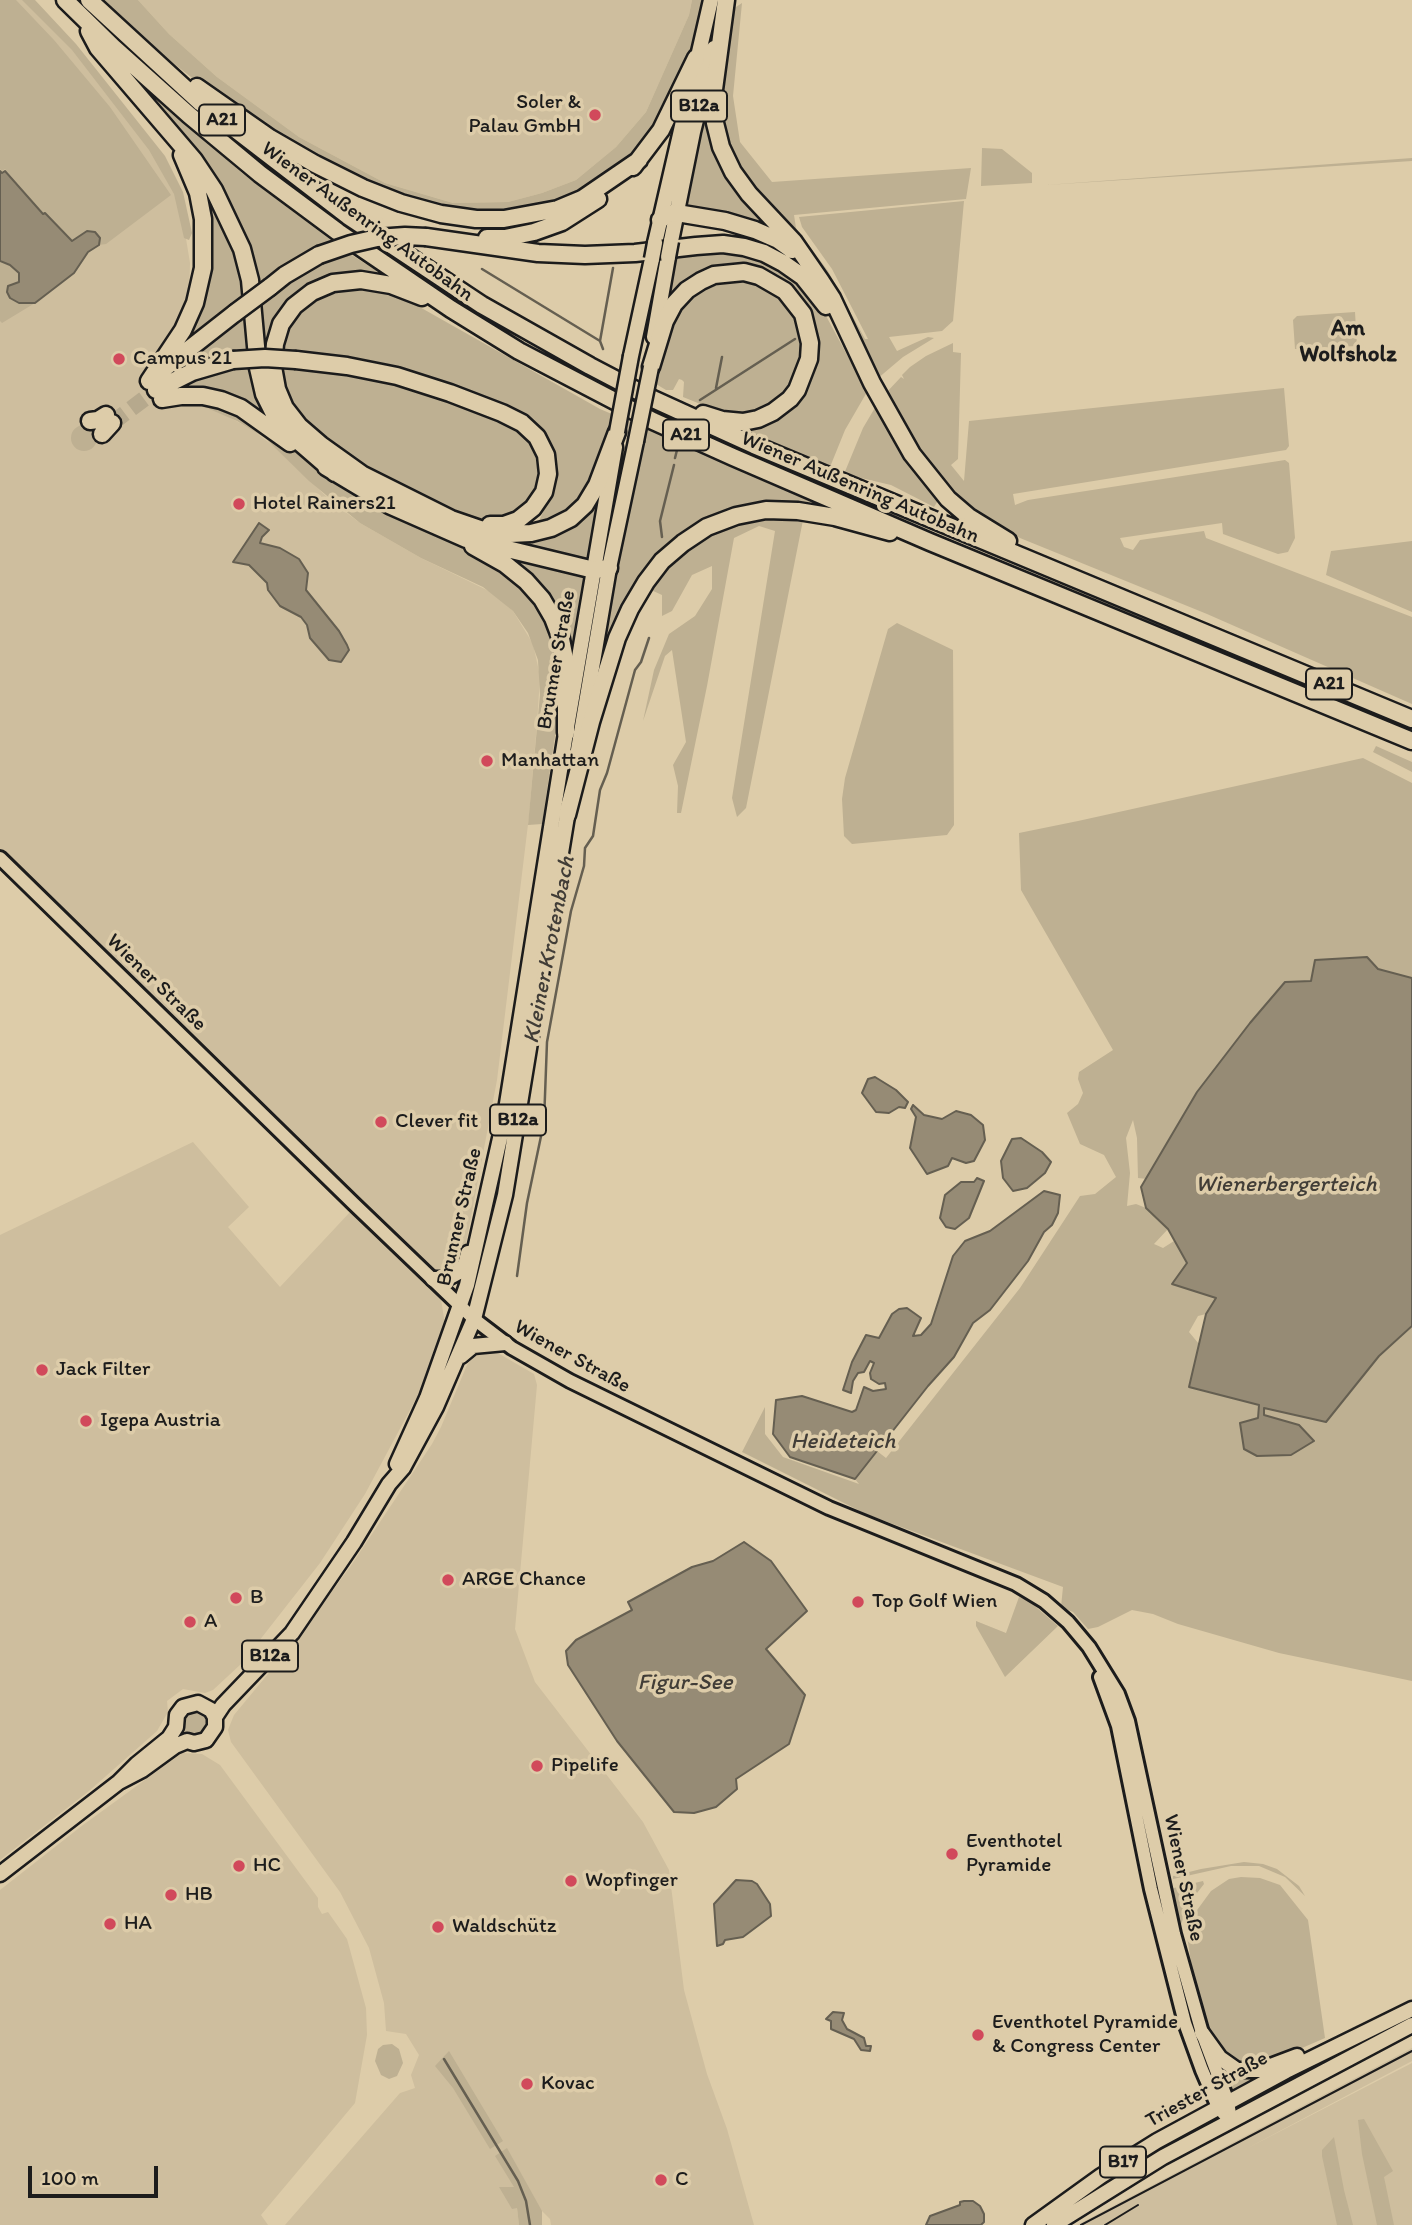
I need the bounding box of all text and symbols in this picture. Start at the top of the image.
place label: Soler & Palau GmbH [468,90,581,140]
road number: B12a [671,90,727,122]
road number: A21 [199,104,245,136]
marker: Soler & Palau GmbH [587,107,603,123]
street label: Wiener Außenring Autobahn [256,136,478,308]
district label: Am Wolfsholz [1299,315,1397,369]
place label: Campus 21 [133,346,232,372]
marker: Campus 21 [111,351,127,367]
road number: A21 [663,420,709,450]
street label: Wiener Außenring Autobahn [737,426,983,550]
place label: Hotel Rainers21 [253,491,396,517]
marker: Hotel Rainers21 [231,496,247,512]
street label: Brunner Straße [532,588,582,732]
road number: A21 [1306,668,1352,699]
place label: Manhattan [501,748,599,774]
marker: Manhattan [479,753,495,769]
water label: Kleiner Krotenbach [518,854,582,1046]
street label: Wiener Straße [101,929,211,1037]
road number: B12a [490,1104,546,1136]
place label: Clever fit [395,1109,478,1135]
marker: Clever fit [373,1114,389,1130]
street label: Brunner Straße [432,1145,488,1289]
water label: Wienerbergerteich [1195,1171,1377,1199]
street label: Wiener Straße [509,1315,635,1399]
place label: Jack Filter [56,1357,150,1383]
marker: Jack Filter [34,1362,50,1378]
place label: Igepa Austria [100,1408,221,1434]
marker: Igepa Austria [78,1413,94,1429]
water label: Heideteich [790,1428,896,1456]
place label: ARGE Chance [462,1567,586,1593]
marker: ARGE Chance [440,1572,456,1588]
place label: B [250,1585,264,1611]
place label: Top Golf Wien [872,1589,997,1615]
marker: B [228,1590,244,1606]
marker: Top Golf Wien [850,1594,866,1610]
place label: A [204,1609,217,1635]
marker: A [182,1614,198,1630]
road number: B12a [242,1640,298,1672]
water label: Figur-See [638,1669,732,1697]
place label: Pipelife [551,1753,619,1779]
marker: Pipelife [529,1758,545,1774]
street label: Wiener Straße [1157,1812,1209,1944]
place label: Eventhotel Pyramide [966,1829,1062,1879]
marker: Eventhotel Pyramide [944,1846,960,1862]
place label: HC [253,1853,281,1879]
marker: HC [231,1858,247,1874]
place label: Wopfinger [585,1868,678,1894]
marker: Wopfinger [563,1873,579,1889]
place label: HB [185,1882,213,1908]
marker: HB [163,1887,179,1903]
place label: HA [124,1911,152,1937]
place label: Waldschütz [452,1914,557,1940]
marker: HA [102,1916,118,1932]
marker: Waldschütz [430,1919,446,1935]
place label: Eventhotel Pyramide & Congress Center [992,2010,1178,2060]
marker: Eventhotel Pyramide & Congress Center [970,2027,986,2043]
street label: Triester Straße [1142,2046,1272,2134]
place label: Kovac [541,2071,595,2097]
marker: Kovac [519,2076,535,2092]
road number: B17 [1100,2146,1146,2178]
scale bar [32,2152,161,2196]
text: 100 m [41,2165,99,2190]
place label: C [675,2167,689,2193]
marker: C [653,2172,669,2188]

